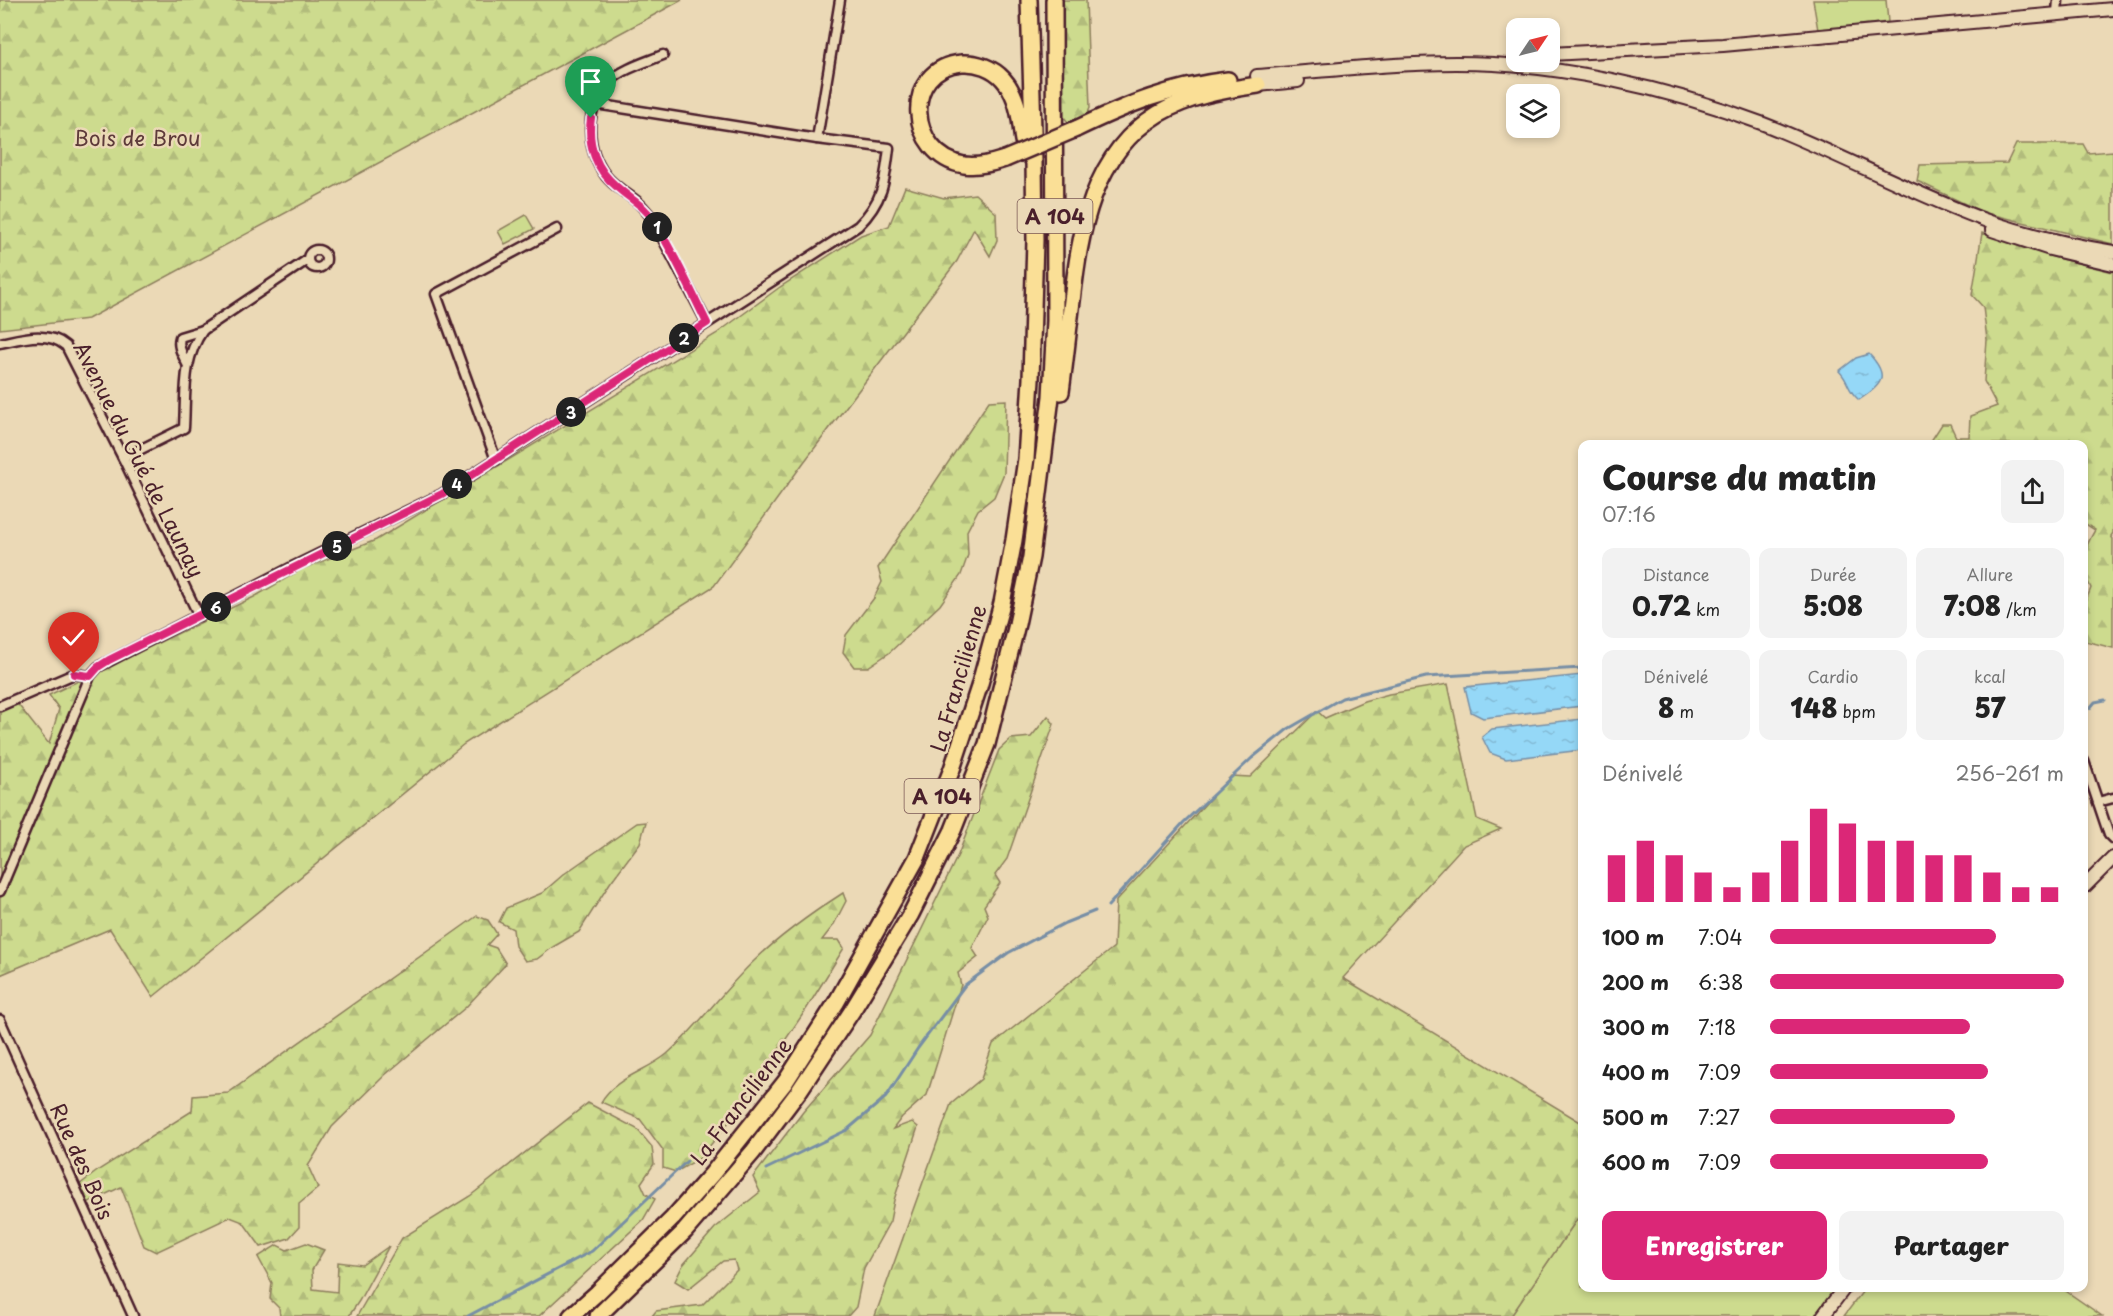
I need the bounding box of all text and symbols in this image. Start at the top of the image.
north arrow [1506,18,1560,72]
map controls [1506,18,1560,138]
pin [565,56,616,118]
icon: arrive [574,65,607,98]
button: layers [1506,84,1560,138]
park label: Bois de Brou [73,121,201,153]
road number: A 104 [1018,199,1092,233]
pin: 1 [642,212,672,242]
text: 1 [653,215,661,239]
pin: 2 [669,323,699,353]
text: 2 [678,326,690,350]
street label: Avenue du Gué de Launay [66,335,214,583]
pin: 3 [556,397,586,427]
text: 3 [566,400,576,424]
text: Course du matin [1602,451,1877,501]
button: share [2001,460,2064,523]
pin: 4 [442,469,472,499]
text: 4 [452,472,462,496]
text: 07:16 [1602,499,1656,529]
pin: 5 [322,531,352,561]
text: 5 [332,534,342,558]
text: Distance [1642,562,1710,586]
text: Durée [1810,562,1856,586]
text: Allure [1967,562,2013,586]
text: 0.72 [1632,586,1691,625]
text: 5:08 [1803,586,1863,625]
text: 7:08 [1943,586,2001,625]
pin: 6 [201,592,231,622]
text: 6 [210,595,222,619]
text: km [1691,597,1720,621]
text: /km [2001,597,2037,621]
street label: La Francilienne [921,600,993,756]
pin [48,612,99,674]
icon: check [57,621,90,654]
text: Dénivelé [1644,664,1708,688]
text: Cardio [1808,664,1858,688]
text: kcal [1974,664,2006,688]
text: 8 [1658,688,1674,727]
text: 148 [1790,688,1837,727]
text: 57 [1974,688,2006,727]
text: m [1674,699,1694,723]
text: bpm [1837,699,1876,723]
text: Dénivelé [1602,758,1683,788]
text: 256–261 m [1955,758,2064,788]
road number: A 104 [904,779,980,813]
text: 100 m [1602,922,1664,952]
text: 7:04 [1698,922,1743,952]
text: 200 m [1602,967,1669,997]
text: 6:38 [1698,967,1743,997]
text: 300 m [1602,1012,1670,1042]
text: 7:18 [1698,1012,1736,1042]
street label: La Francilienne [681,1031,799,1171]
text: 400 m [1602,1057,1670,1087]
text: 7:09 [1698,1057,1741,1087]
street label: Rue des Bois [43,1098,123,1224]
text: 500 m [1602,1102,1669,1132]
text: 7:27 [1698,1102,1740,1132]
text: 600 m [1602,1147,1670,1177]
text: 7:09 [1698,1147,1741,1177]
button: Enregistrer [1602,1211,1827,1280]
button: Partager [1839,1211,2064,1280]

